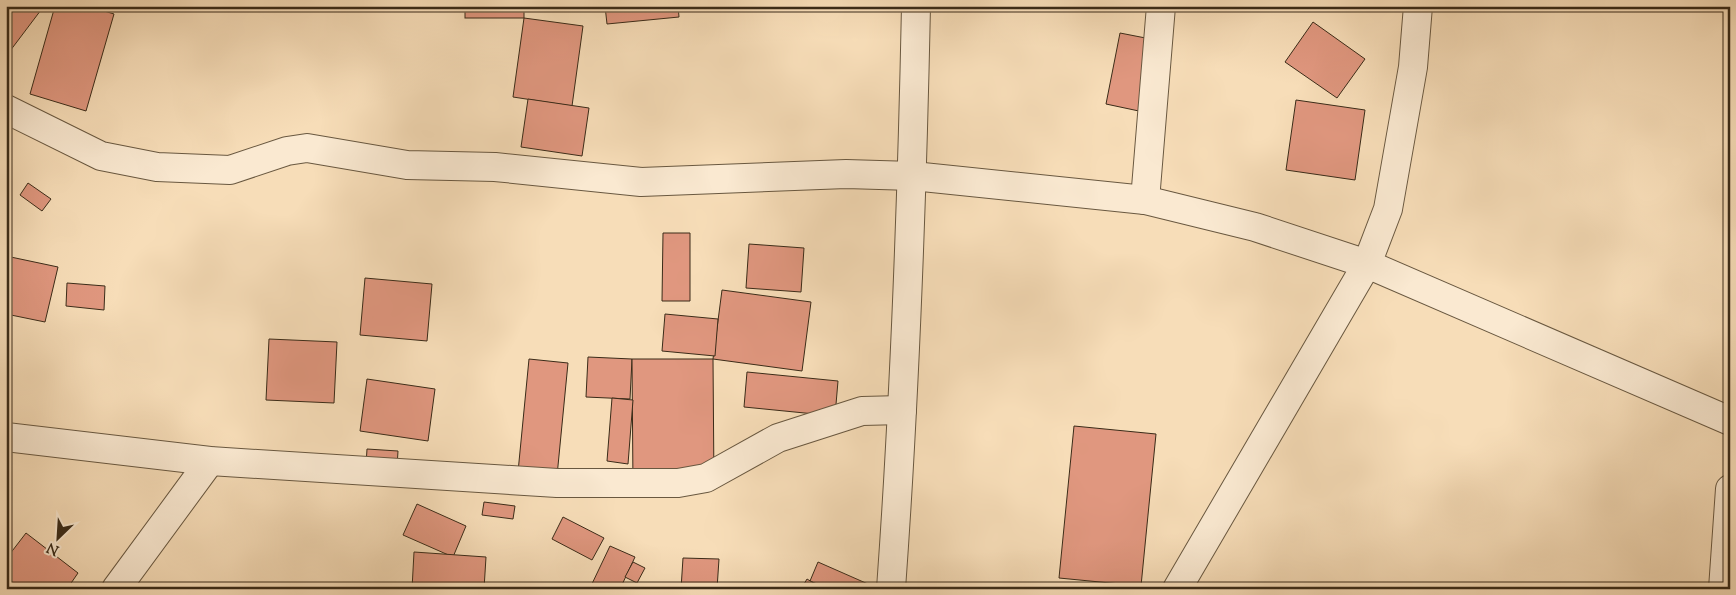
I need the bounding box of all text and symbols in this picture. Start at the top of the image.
north arrow [32,512,82,562]
text: N [44,537,63,559]

